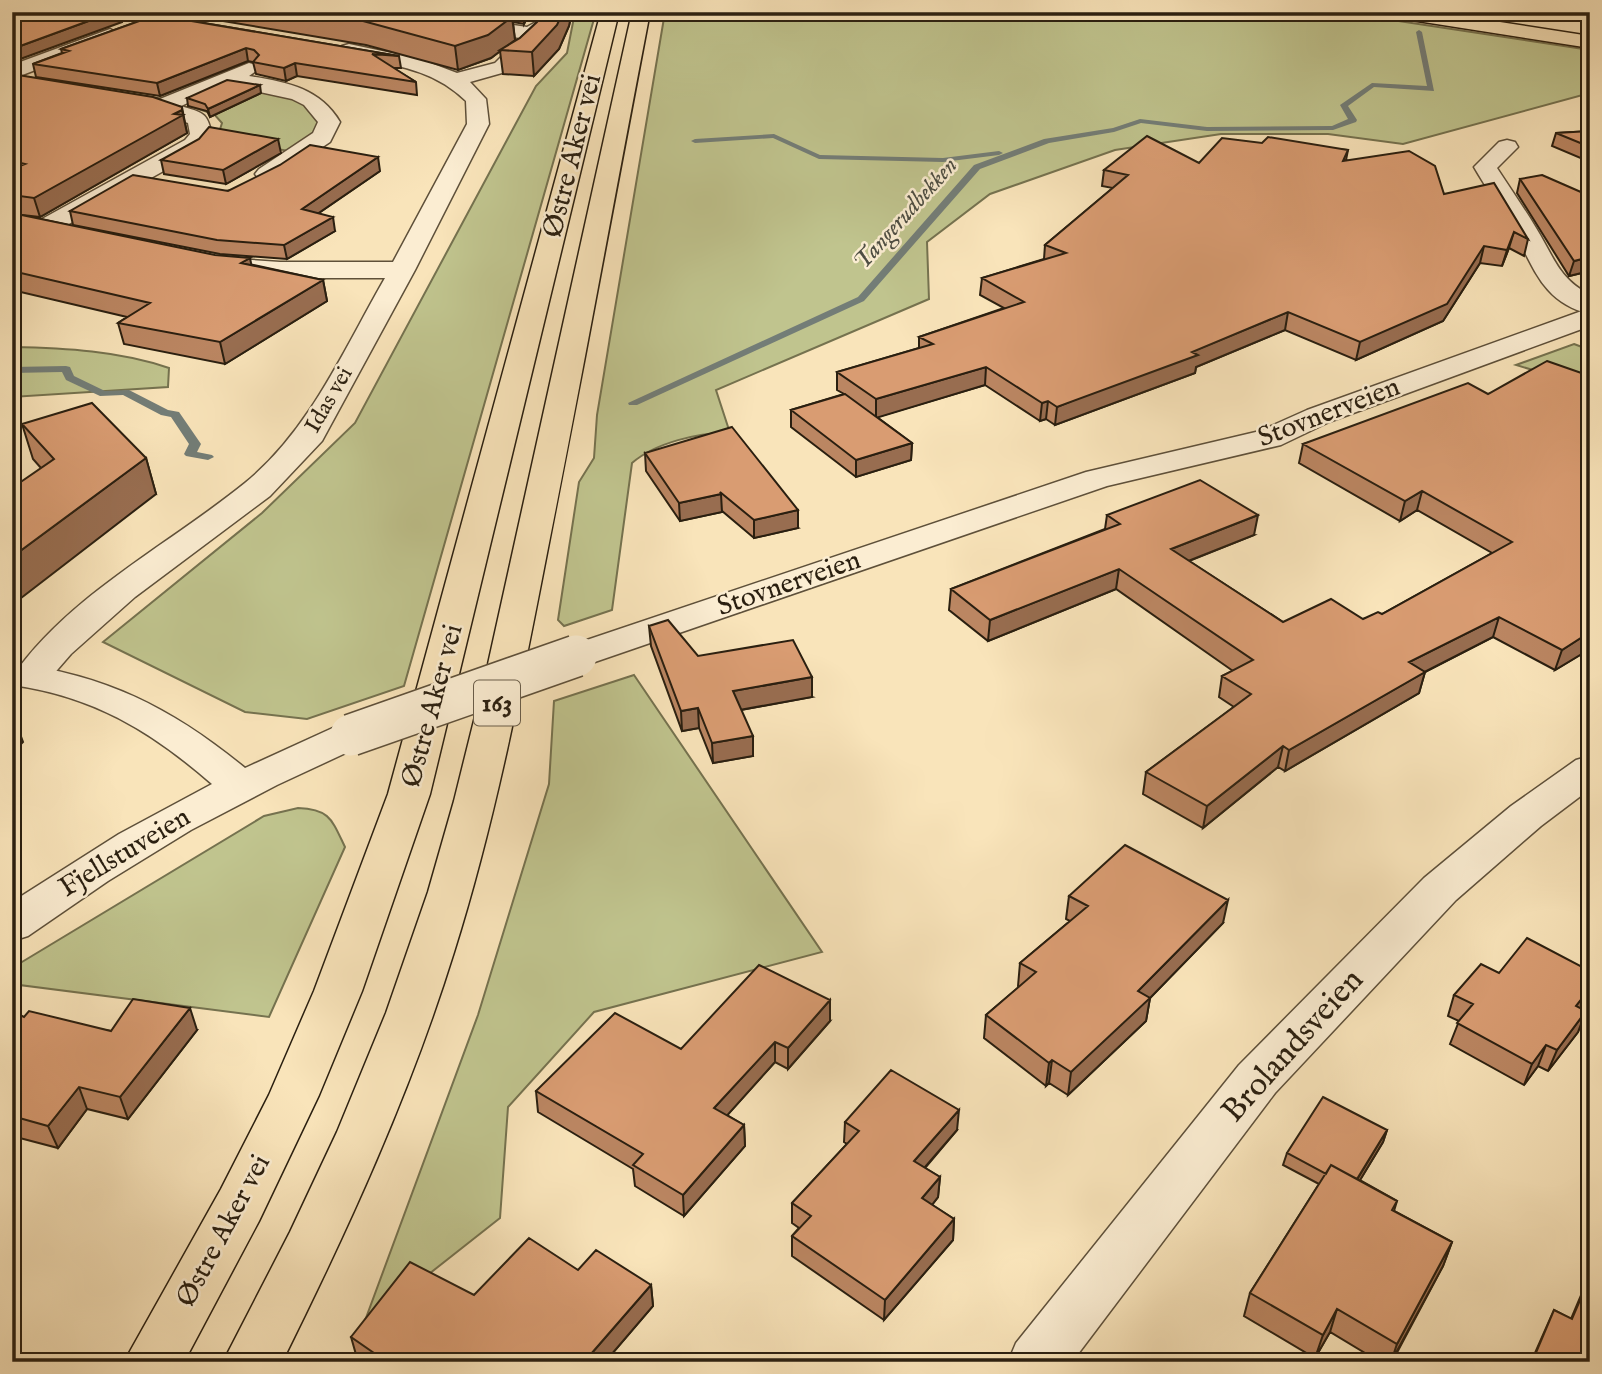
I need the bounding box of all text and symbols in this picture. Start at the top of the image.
street label: Østre Aker vei [536,71,610,241]
water label: Tangerudbekken [847,151,965,277]
street label: Idas vei [298,362,360,438]
street label: Stovnerveien [1253,370,1405,456]
street label: Stovnerveien [713,543,865,625]
street label: Østre Aker vei [394,621,472,791]
road number: 163 [474,680,520,726]
street label: Fjellstuveien [53,800,197,906]
street label: Brolandsveien [1213,960,1373,1132]
street label: Østre Aker vei [169,1149,279,1313]

